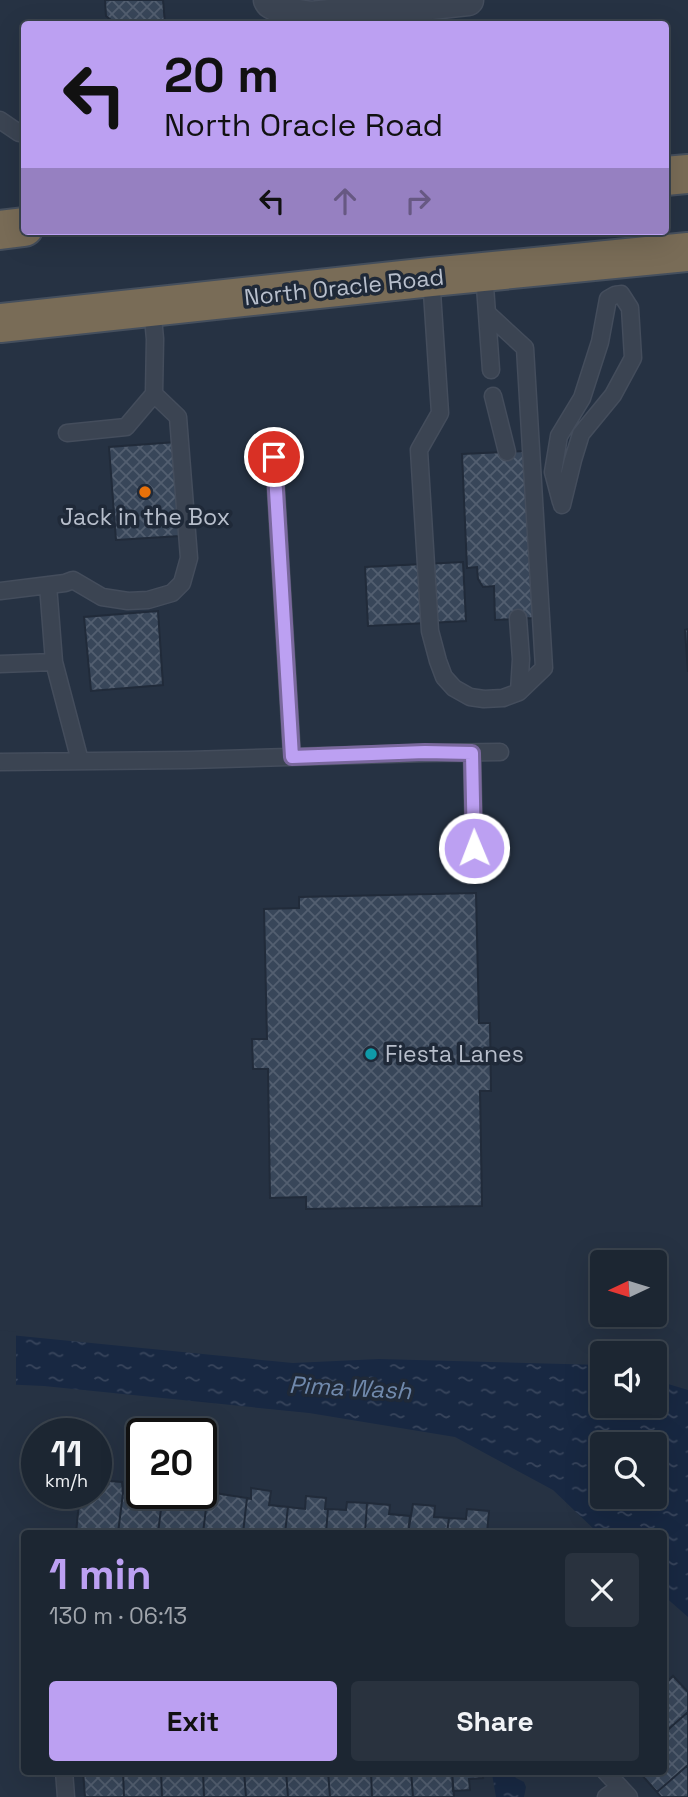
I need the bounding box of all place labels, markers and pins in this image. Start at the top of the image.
pin [244,427,304,487]
marker: Jack in the Box [137,484,153,500]
place label: Jack in the Box [60,502,230,532]
place label: Fiesta Lanes [385,1039,524,1069]
marker: Fiesta Lanes [363,1046,379,1062]

